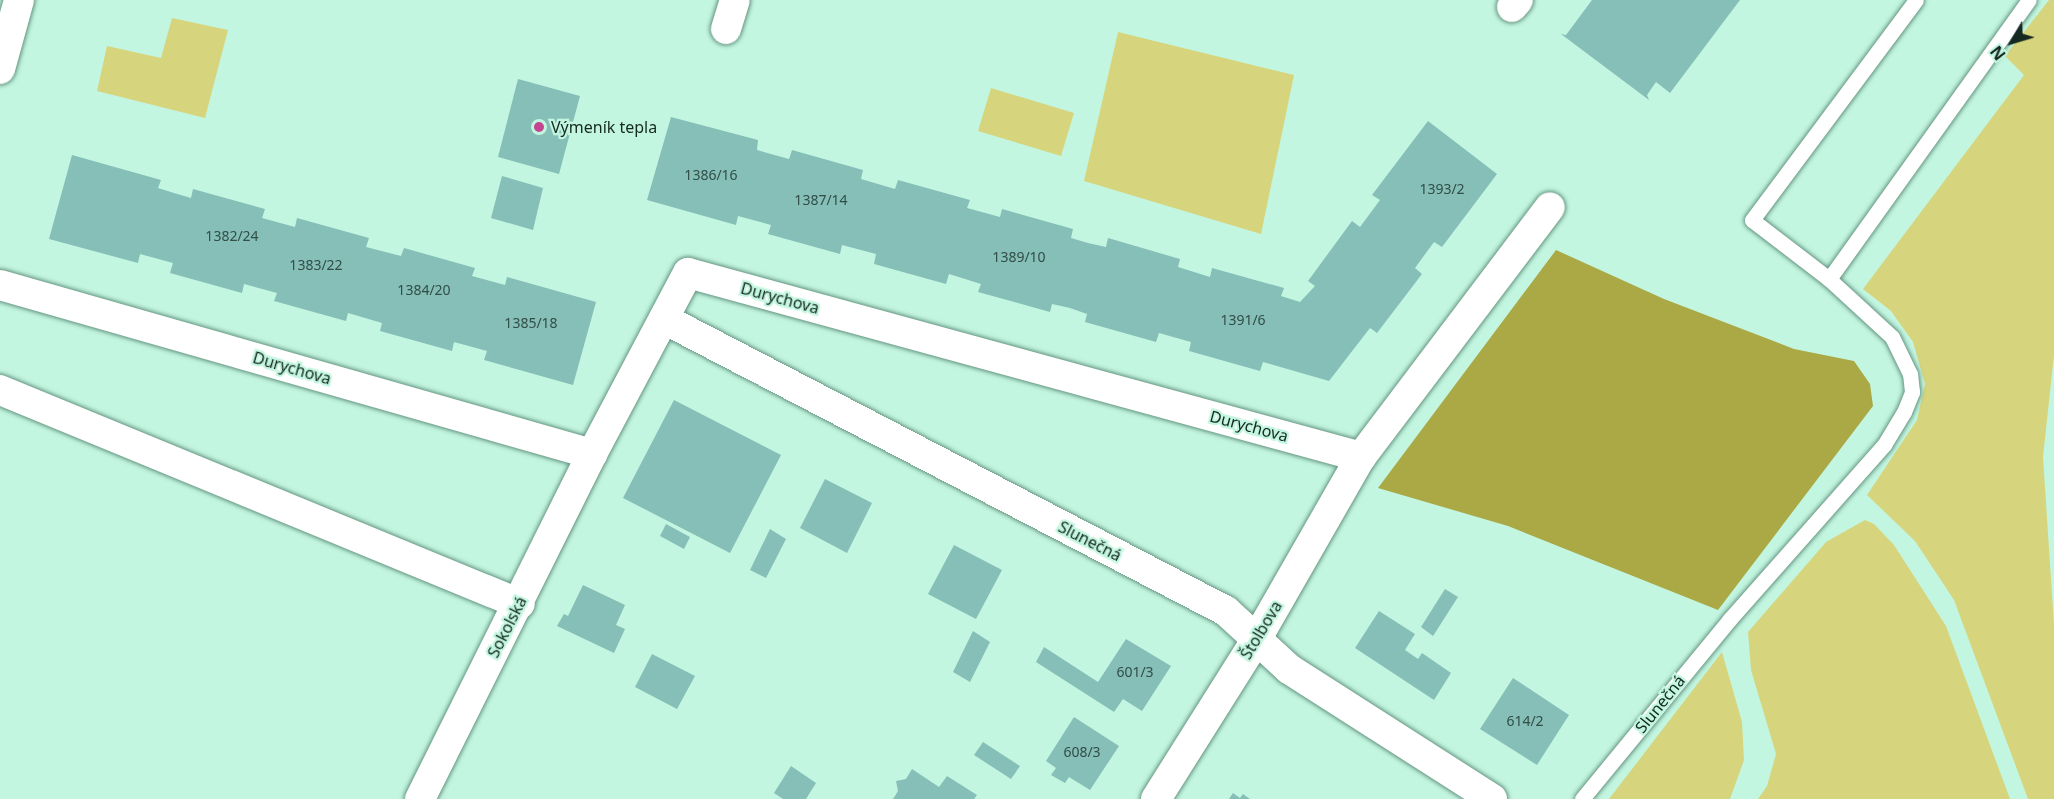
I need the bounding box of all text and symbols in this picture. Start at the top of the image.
north arrow [1982,12,2042,72]
text: N [1985,41,2010,65]
place label: Výmeník tepla [551,117,657,137]
marker: Výmeník tepla [532,120,546,134]
house number: 1386/16 [684,167,738,183]
house number: 1393/2 [1419,181,1465,197]
house number: 1387/14 [794,192,848,208]
house number: 1382/24 [205,228,259,244]
house number: 1389/10 [992,249,1046,265]
house number: 1383/22 [289,257,343,273]
street label: Durychova [739,278,821,318]
house number: 1384/20 [397,282,451,298]
house number: 1391/6 [1220,312,1266,328]
house number: 1385/18 [504,315,558,331]
street label: Durychova [251,348,333,388]
street label: Durychova [1208,406,1290,446]
street label: Slunečná [1055,517,1125,565]
street label: Sokolská [483,593,531,661]
street label: Štolbova [1236,597,1286,663]
house number: 601/3 [1116,664,1154,680]
street label: Slunečná [1631,671,1689,737]
house number: 614/2 [1506,713,1544,729]
house number: 608/3 [1063,744,1101,760]

